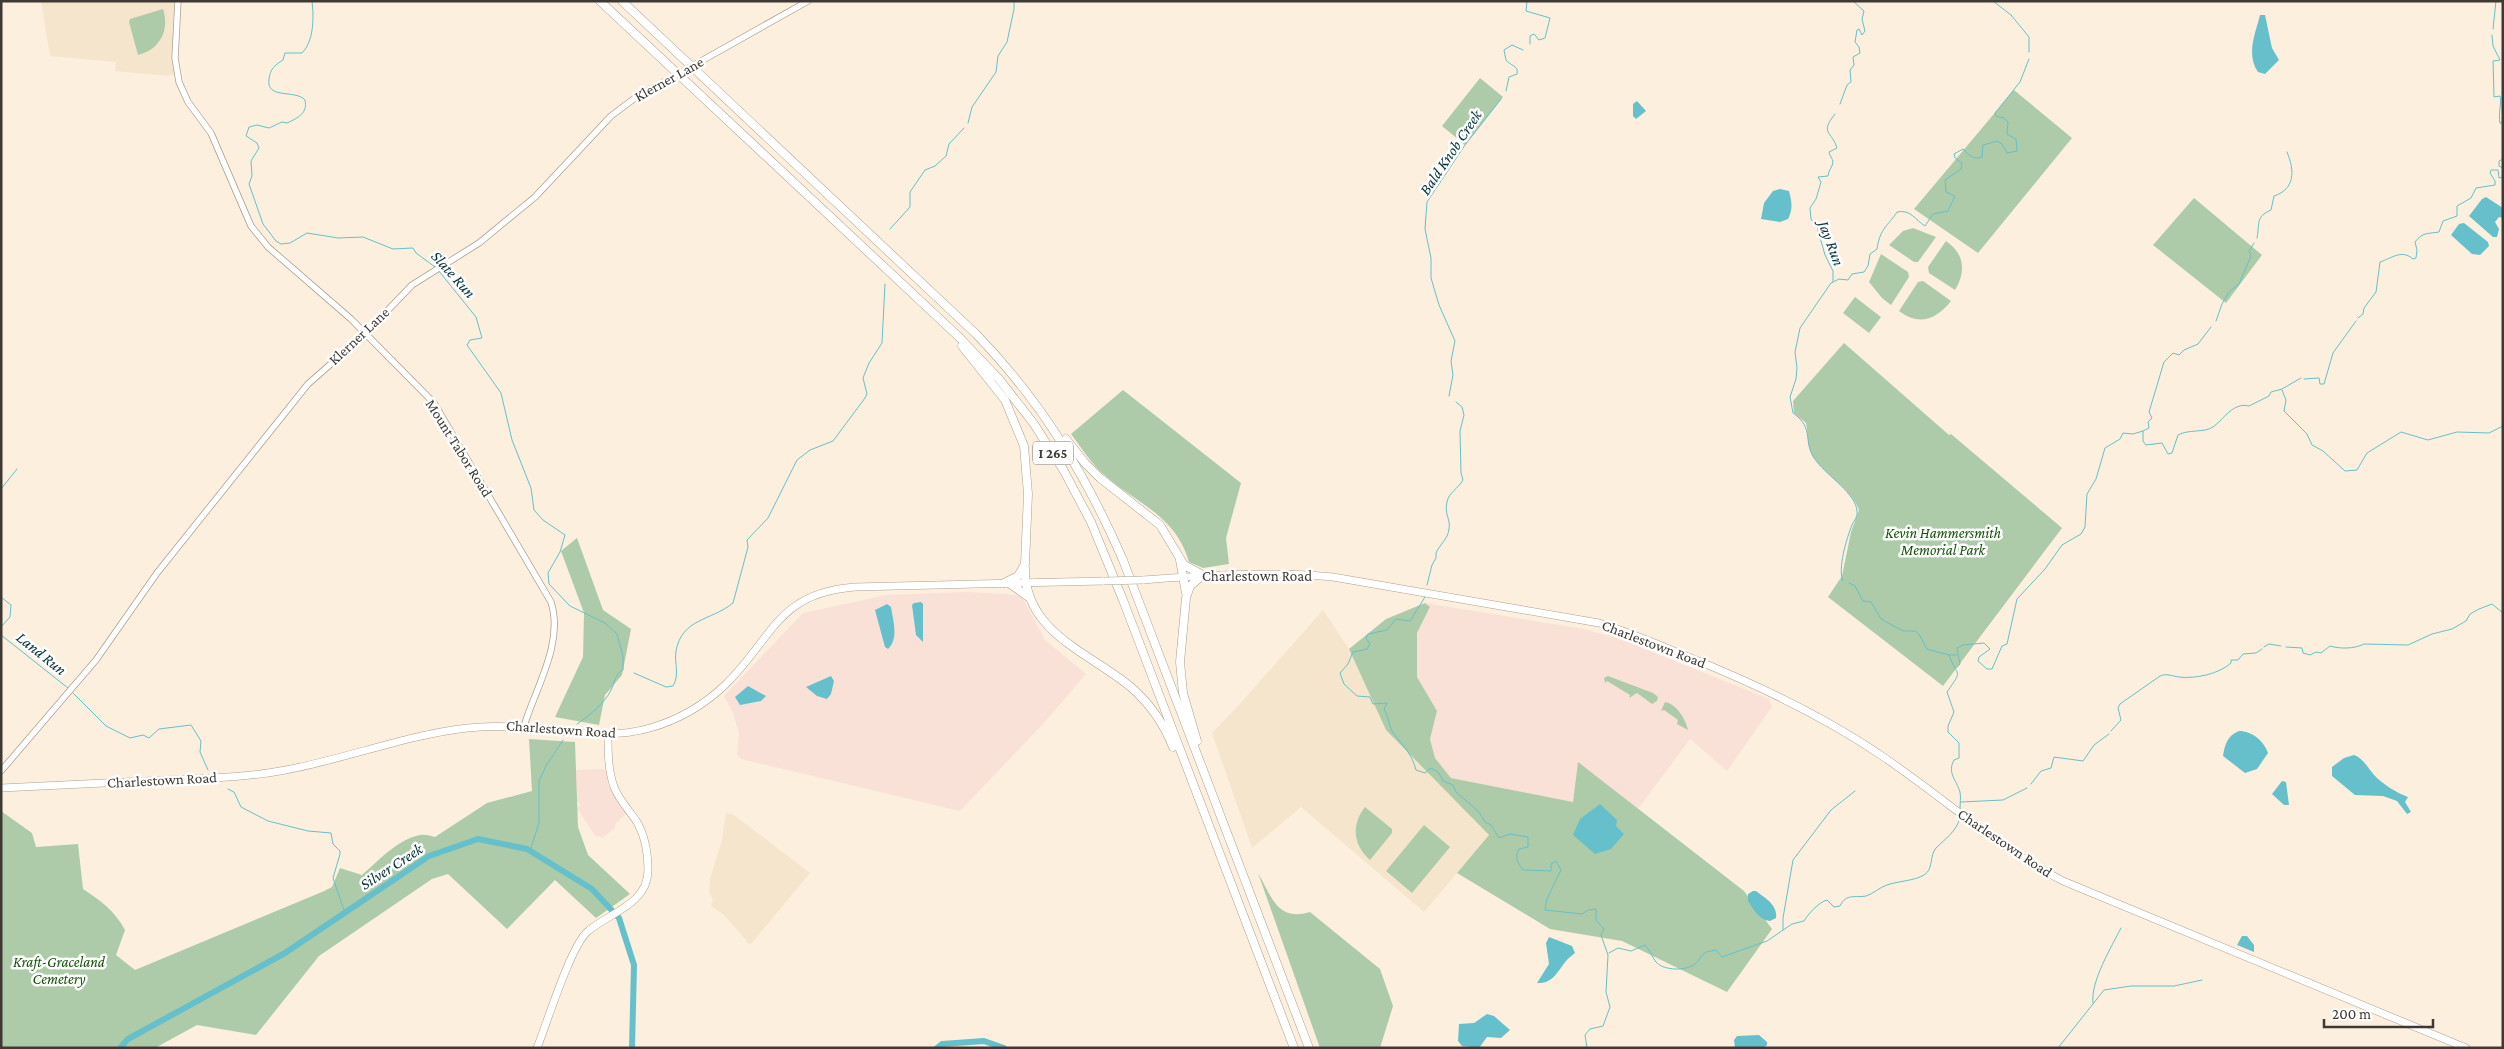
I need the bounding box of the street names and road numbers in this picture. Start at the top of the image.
street label: Klerner Lane [632,53,707,105]
street label: Klerner Lane [326,304,393,368]
street label: Mount Tabor Road [423,396,496,500]
road number: I 265 [1033,442,1073,464]
street label: Charlestown Road [1202,568,1312,584]
street label: Charlestown Road [1600,617,1708,671]
street label: Charlestown Road [506,717,617,741]
street label: Charlestown Road [107,769,217,791]
street label: Charlestown Road [1955,806,2055,880]

